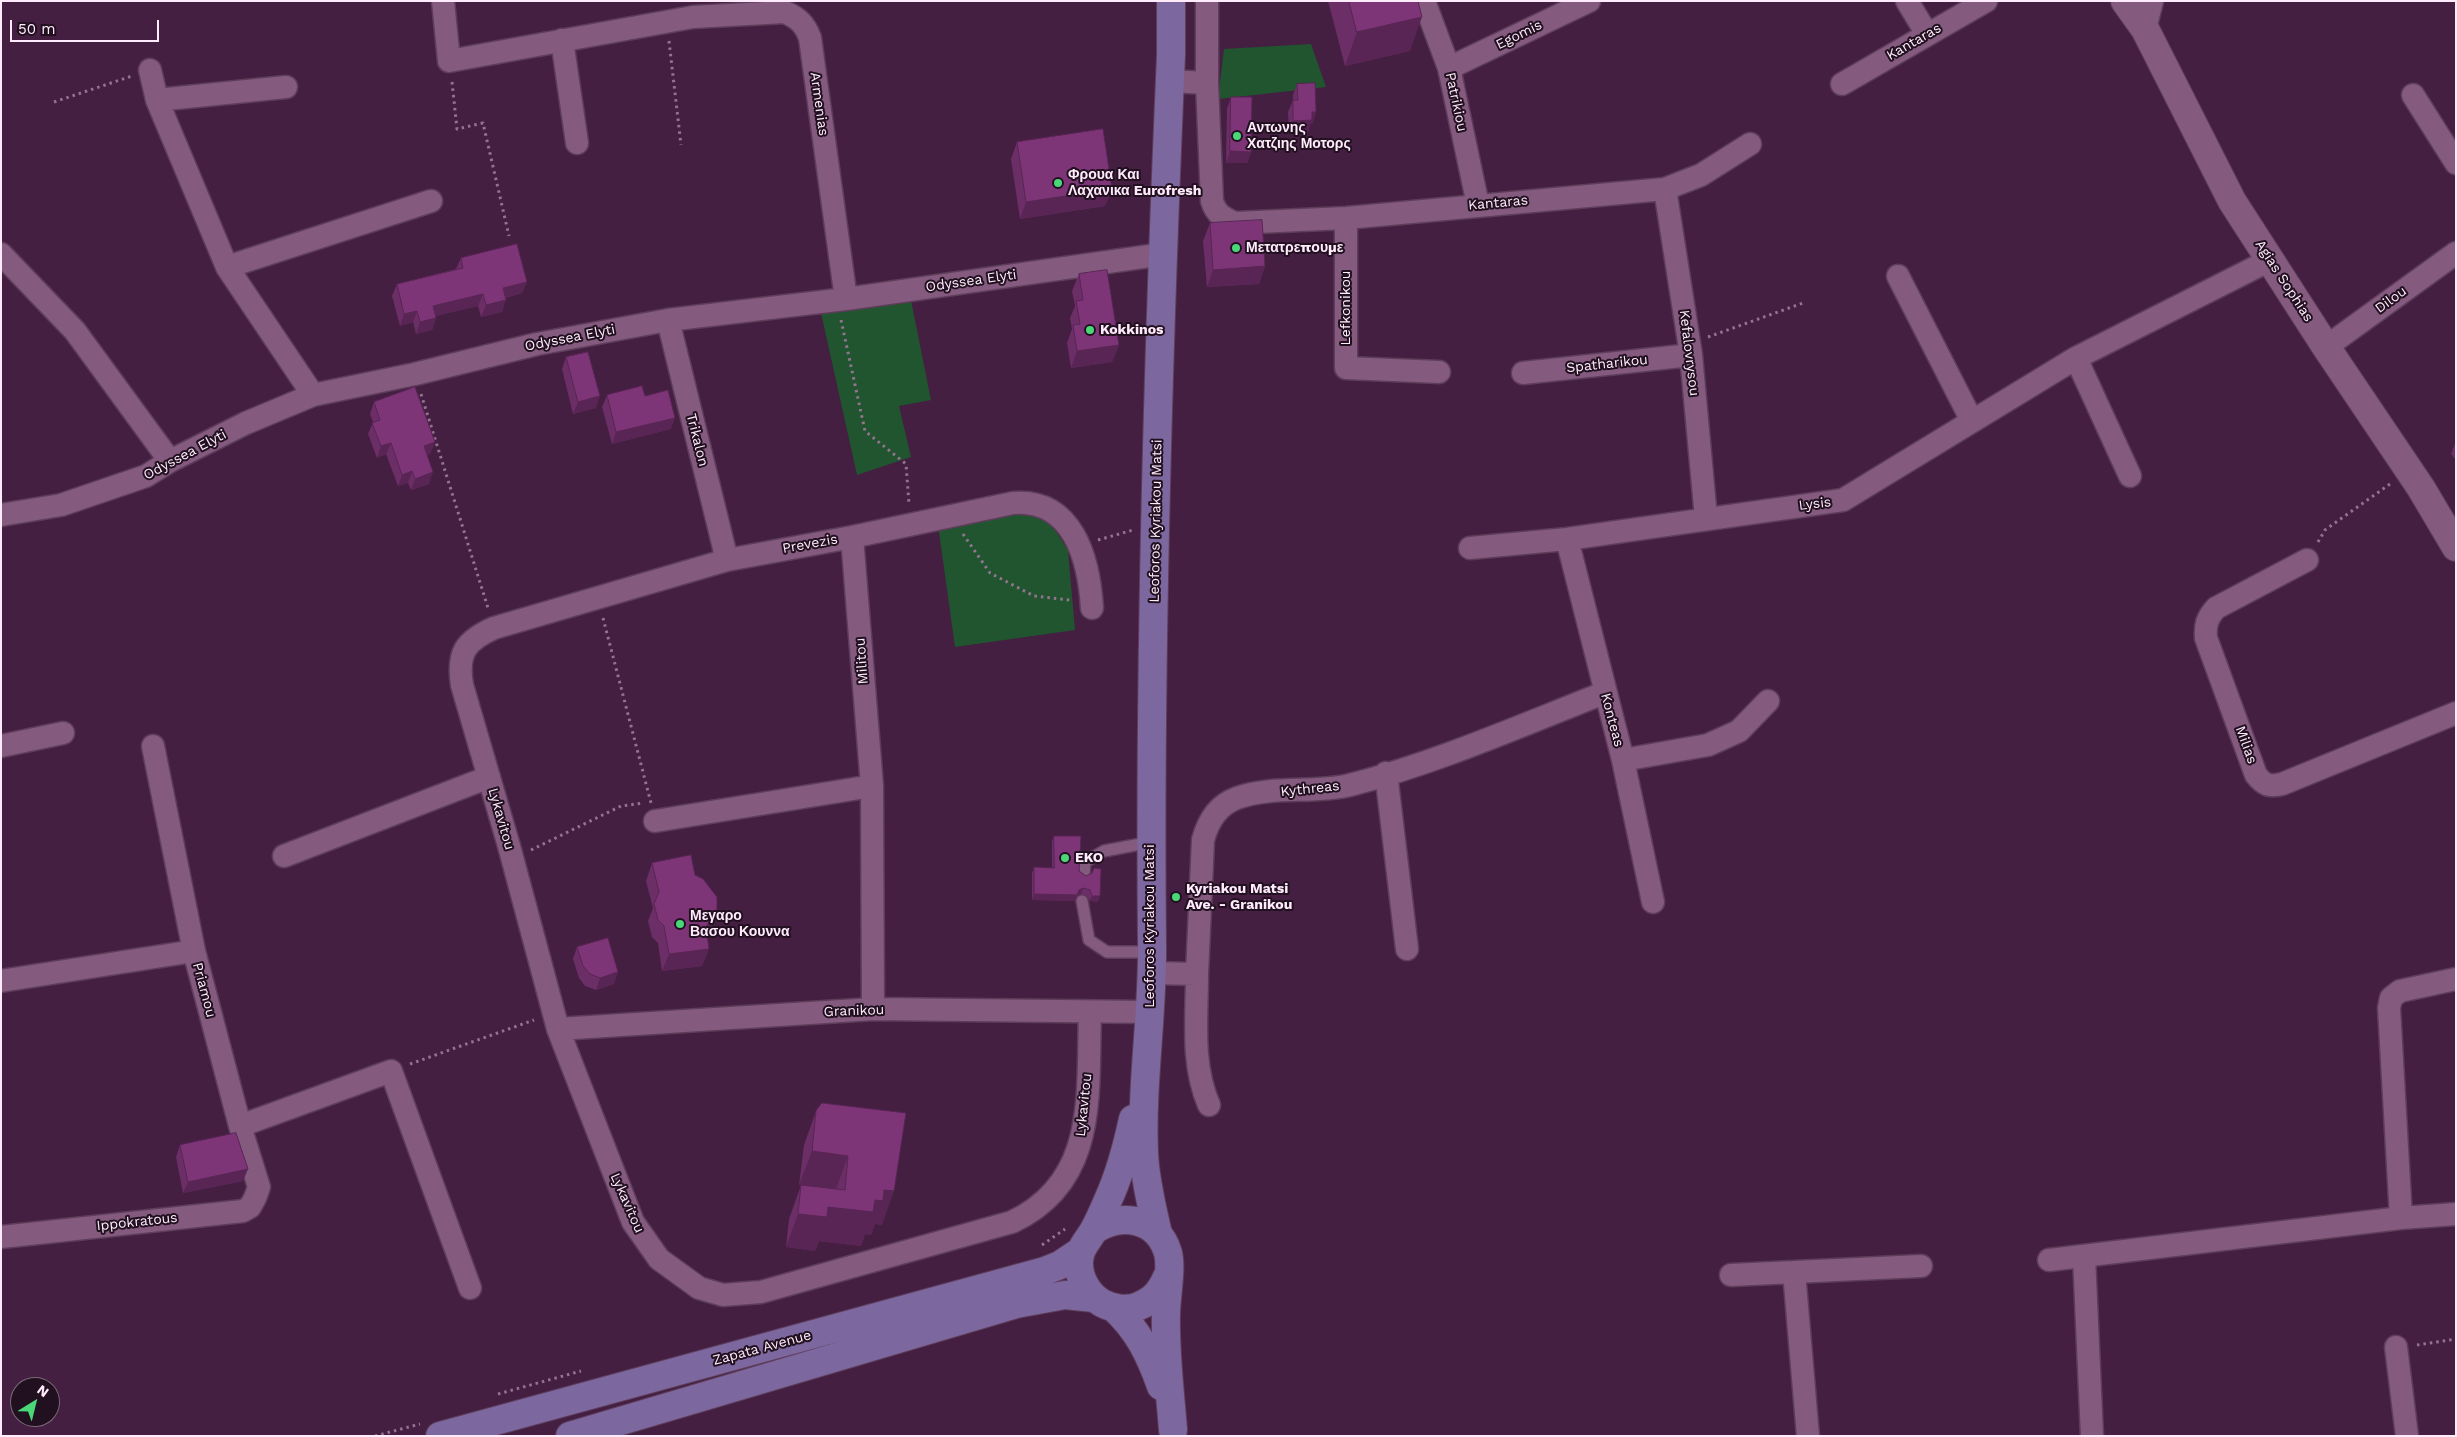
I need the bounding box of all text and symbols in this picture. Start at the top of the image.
scale bar [12,10,161,42]
street label: Egomis [1493,17,1545,53]
text: 50 m [18,20,55,38]
street label: Kantaras [1884,20,1944,64]
street label: Armenias [806,71,832,137]
street label: Patrikiou [1442,71,1470,133]
place label: Αντωνης Χατζιης Μοτορς [1247,120,1351,152]
marker: Αντωνης Χατζιης Μοτορς [1231,130,1243,142]
place label: Φρουα Και Λαχανικα Eurofresh [1068,167,1201,200]
marker: Φρουα Και Λαχανικα Eurofresh [1052,177,1064,189]
street label: Kantaras [1467,192,1529,214]
street label: Agias Sophias [2251,237,2317,325]
place label: Μετατρεπουμε [1246,240,1343,256]
marker: Μετατρεπουμε [1230,242,1242,254]
street label: Odyssea Elyti [925,266,1017,296]
street label: Lefkonikou [1338,271,1354,345]
street label: Dilou [2372,283,2410,317]
street label: Kefalovrysou [1675,309,1703,397]
street label: Odyssea Elyti [523,321,617,355]
place label: Kokkinos [1100,322,1164,338]
marker: Kokkinos [1084,324,1096,336]
street label: Spatharikou [1565,351,1649,377]
street label: Trikalon [682,412,712,468]
street label: Odyssea Elyti [141,426,229,484]
street label: Leoforos Kyriakou Matsi [1146,439,1166,603]
street label: Lysis [1798,494,1832,514]
street label: Prevezis [781,531,839,557]
street label: Militou [852,637,872,685]
street label: Konteas [1597,691,1627,749]
street label: Milias [2231,724,2261,766]
street label: Kythreas [1280,778,1340,800]
street label: Lykavitou [484,786,518,852]
street label: Leoforos Kyriakou Matsi [1142,844,1158,1008]
place label: EKO [1075,850,1103,866]
marker: EKO [1059,852,1071,864]
place label: Kyriakou Matsi Ave. - Granikou [1186,881,1292,914]
marker: Kyriakou Matsi Ave. - Granikou [1170,891,1182,903]
place label: Μεγαρο Βασου Κουννα [690,908,790,940]
marker: Μεγαρο Βασου Κουννα [674,918,686,930]
street label: Priamou [189,961,219,1019]
street label: Granikou [823,1002,885,1020]
street label: Lykavitou [1072,1072,1096,1138]
street label: Lykavitou [606,1170,648,1236]
street label: Ippokratous [96,1209,178,1235]
street label: Zapata Avenue [711,1327,813,1369]
north arrow [10,1377,60,1427]
text: N [34,1381,52,1400]

